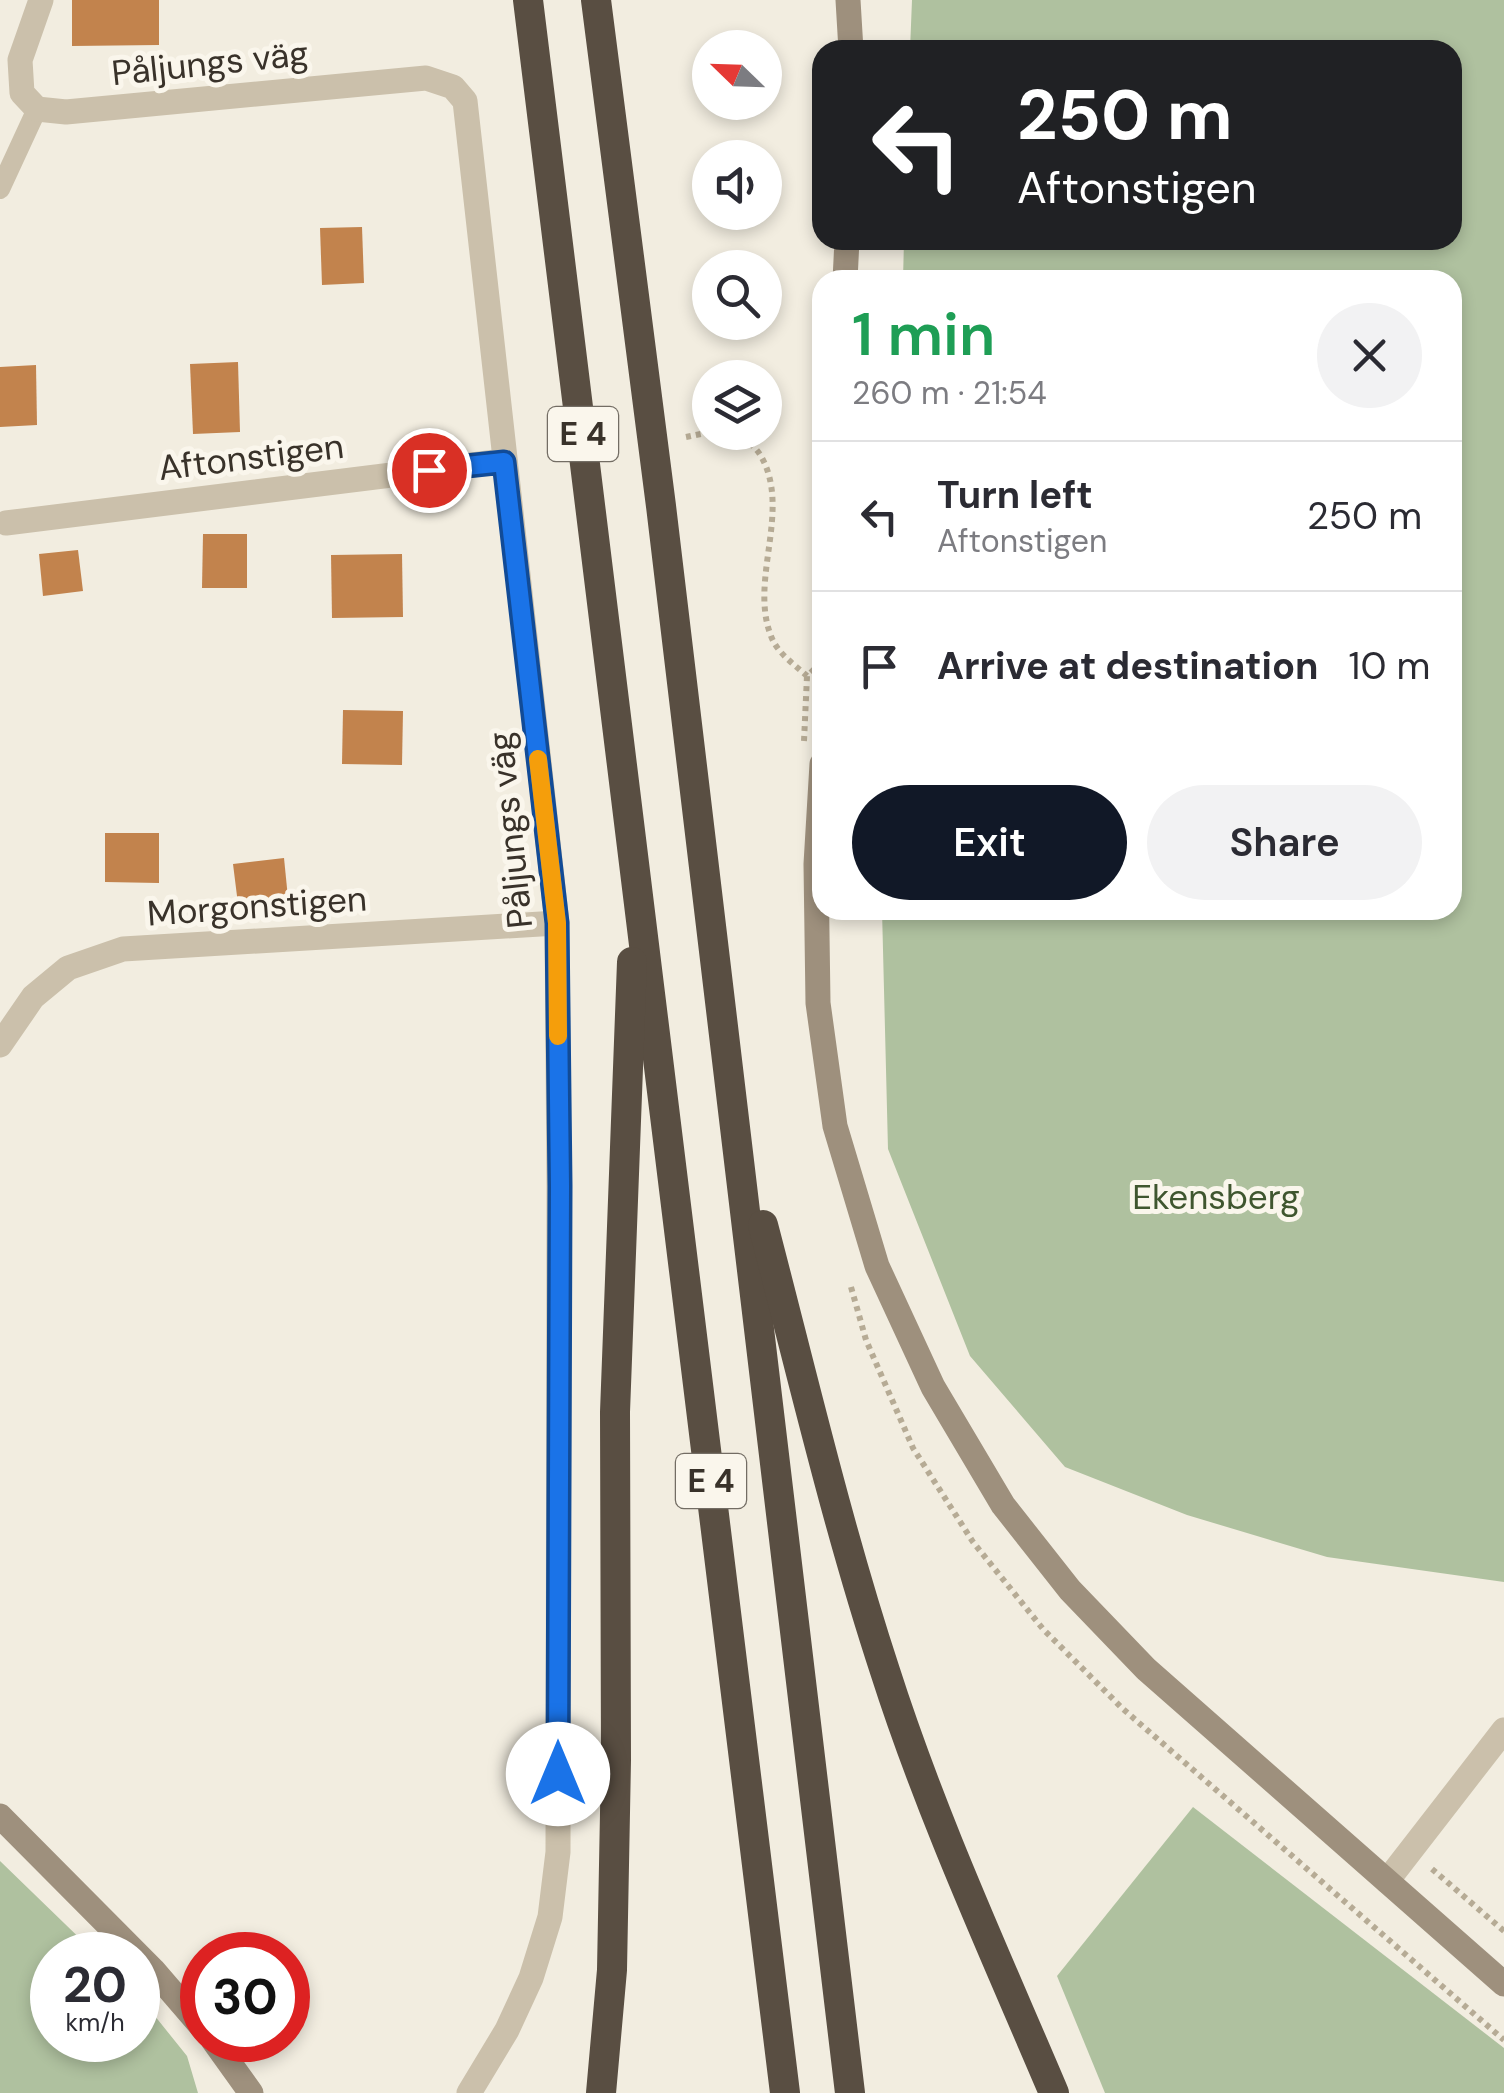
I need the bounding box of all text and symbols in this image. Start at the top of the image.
street label: Påljungs väg [109,30,311,96]
north arrow [692,30,782,120]
map controls [692,30,782,450]
text: 250 m [1017,70,1233,161]
icon: left [852,80,982,210]
button: sound [692,140,782,230]
text: Aftonstigen [1017,158,1257,217]
button: search [692,250,782,340]
text: 1 min [852,295,995,374]
button: close [1317,303,1422,408]
button: layers [692,360,782,450]
text: 260 m · 21:54 [852,372,1047,414]
road number: E 4 [548,407,618,461]
street label: Aftonstigen [156,423,346,491]
pin [387,428,472,513]
icon: arrive [402,443,457,498]
text: Turn left [937,470,1093,520]
icon: left [852,489,907,544]
text: 250 m [1307,491,1422,541]
text: Aftonstigen [937,520,1107,562]
icon: arrive [852,639,907,694]
text: Arrive at destination [937,641,1319,691]
text: 10 m [1349,641,1430,691]
street label: Påljungs väg [477,729,543,931]
button: Exit [852,785,1127,900]
button: Share [1147,785,1422,900]
street label: Morgonstigen [146,875,368,937]
park label: Ekensberg [1132,1174,1300,1220]
road number: E 4 [676,1454,746,1508]
position arrow [506,1722,610,1826]
speed limit sign: 30 [180,1932,310,2062]
text: 20 [63,1952,127,2018]
text: km/h [65,2006,125,2039]

